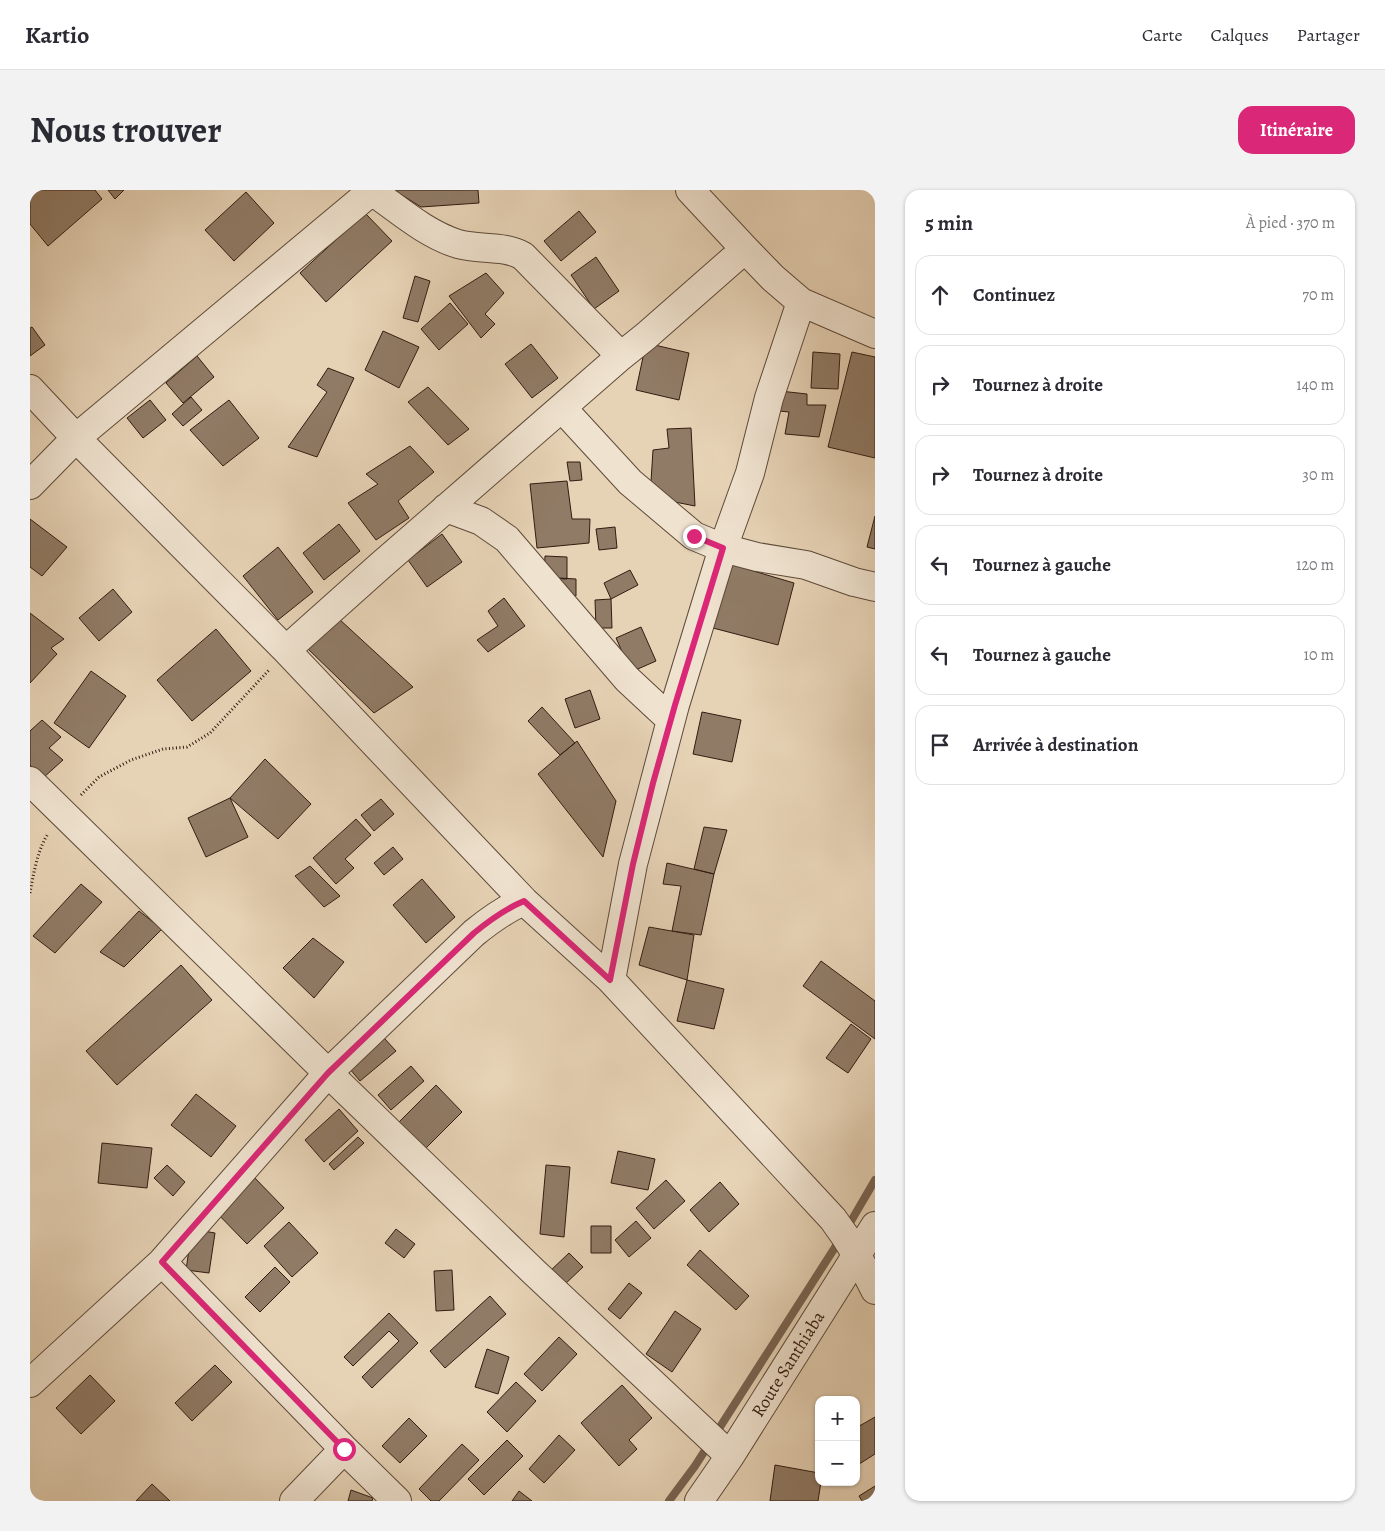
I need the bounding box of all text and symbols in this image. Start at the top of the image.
text: Kartio [25,19,89,51]
text: Carte [1142,23,1182,47]
text: Calques [1210,23,1269,47]
text: Partager [1297,23,1360,47]
text: Nous trouver [30,106,222,154]
button: Itinéraire [1238,106,1355,154]
text: 5 min [925,209,973,237]
text: À pied · 370 m [1246,212,1335,234]
icon: ahead [926,281,954,309]
text: Continuez [973,282,1055,308]
text: 70 m [1302,284,1334,306]
icon: right [926,371,954,399]
text: Tournez à droite [973,372,1103,398]
text: 140 m [1296,374,1334,396]
icon: right [926,461,954,489]
text: Tournez à droite [973,462,1103,488]
text: 30 m [1302,464,1334,486]
route end [683,525,706,548]
icon: left [926,551,954,579]
text: Tournez à gauche [973,552,1111,578]
text: 120 m [1296,554,1334,576]
icon: left [926,641,954,669]
text: Tournez à gauche [973,642,1111,668]
text: 10 m [1304,644,1334,666]
icon: arrive [926,731,954,759]
text: Arrivée à destination [973,732,1138,758]
street label: Route Santhiaba [746,1306,830,1422]
map controls [815,1396,860,1486]
button: + [815,1396,860,1441]
route start [333,1438,356,1461]
button: − [815,1441,860,1486]

